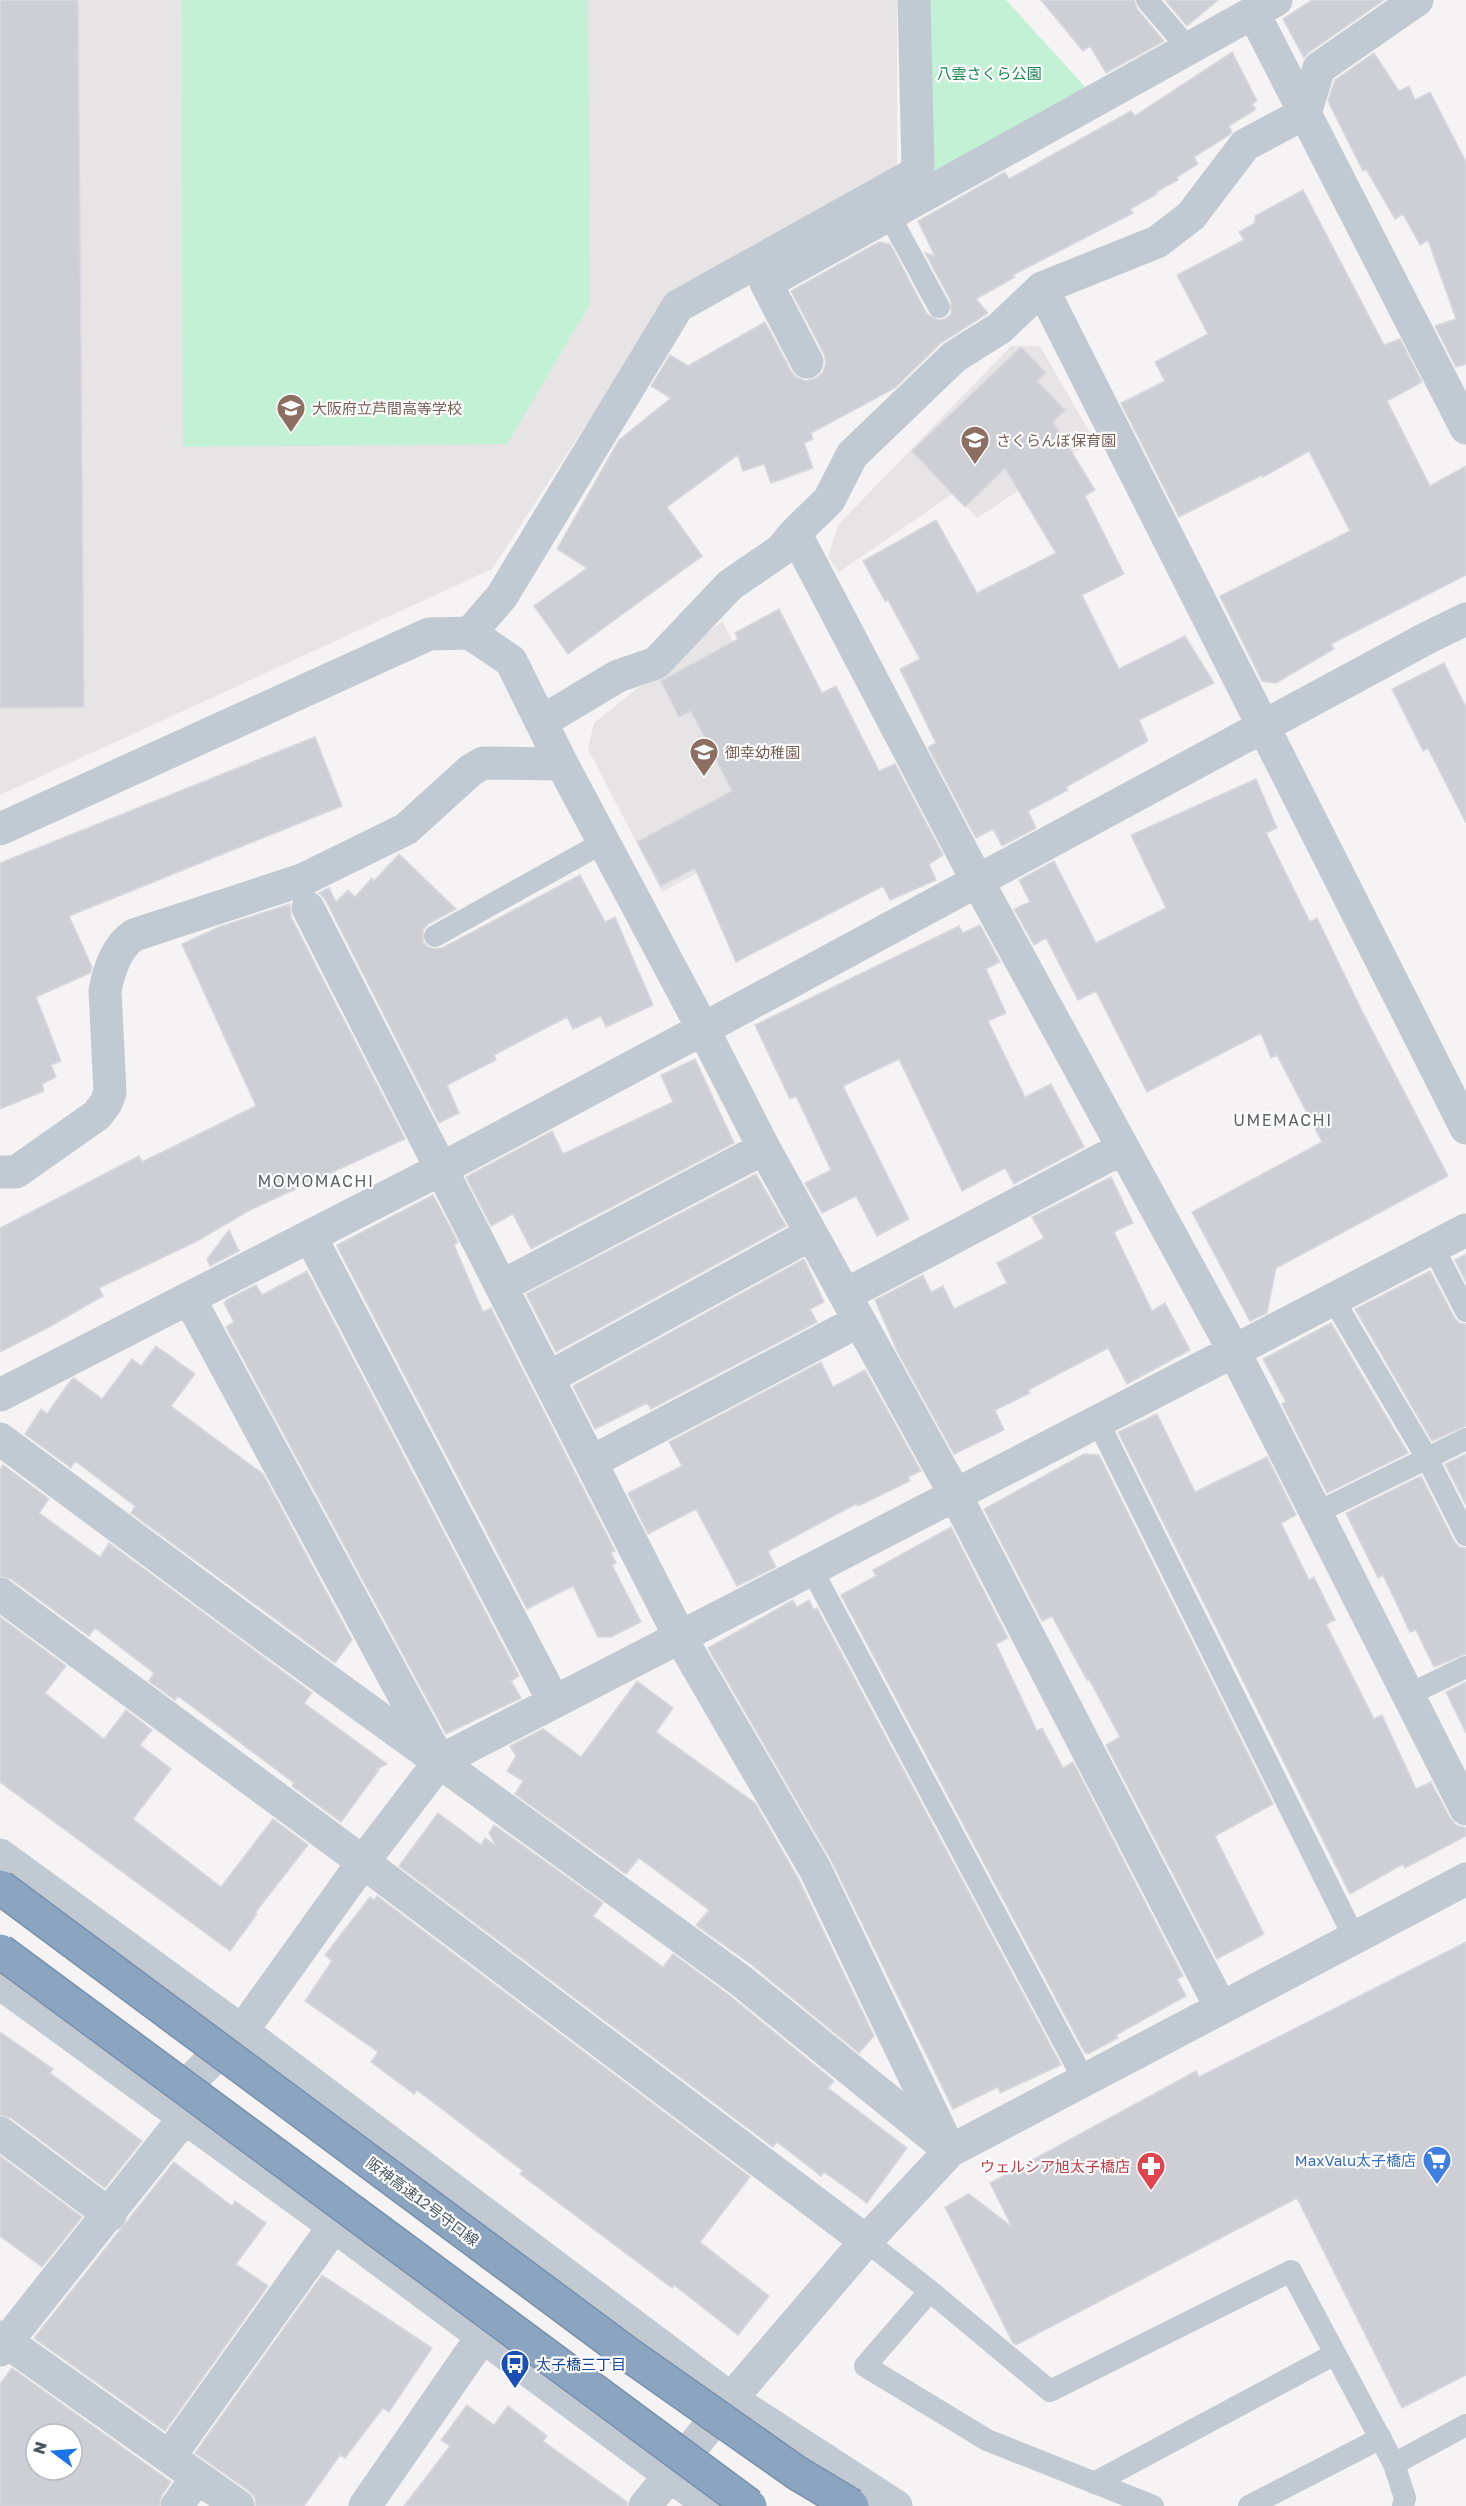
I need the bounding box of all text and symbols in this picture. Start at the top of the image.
park label: 八雲さくら公園 [936,64,1042,82]
school or university icon: 大阪府立芦間高等学校 [275,392,307,434]
place label: 大阪府立芦間高等学校 [312,399,462,417]
school or university icon: さくらんぼ保育園 [959,424,991,466]
place label: さくらんぼ保育園 [996,431,1116,449]
school or university icon: 御幸幼稚園 [688,736,720,778]
place label: 御幸幼稚園 [725,743,800,761]
district label: UMEMACHI [1233,1110,1333,1130]
district label: MOMOMACHI [258,1171,374,1191]
supermarket icon: MaxValu太子橋店 [1421,2144,1453,2186]
pharmacy icon: ウェルシア旭太子橋店 [1135,2150,1167,2192]
place label: MaxValu太子橋店 [1295,2151,1416,2169]
street label: 阪神高速12号守口線 [363,2153,483,2249]
place label: ウェルシア旭太子橋店 [980,2157,1130,2175]
bus stop icon: 太子橋三丁目 [499,2348,531,2390]
place label: 太子橋三丁目 [536,2355,626,2373]
north arrow [24,2422,84,2482]
text: N [28,2439,51,2456]

